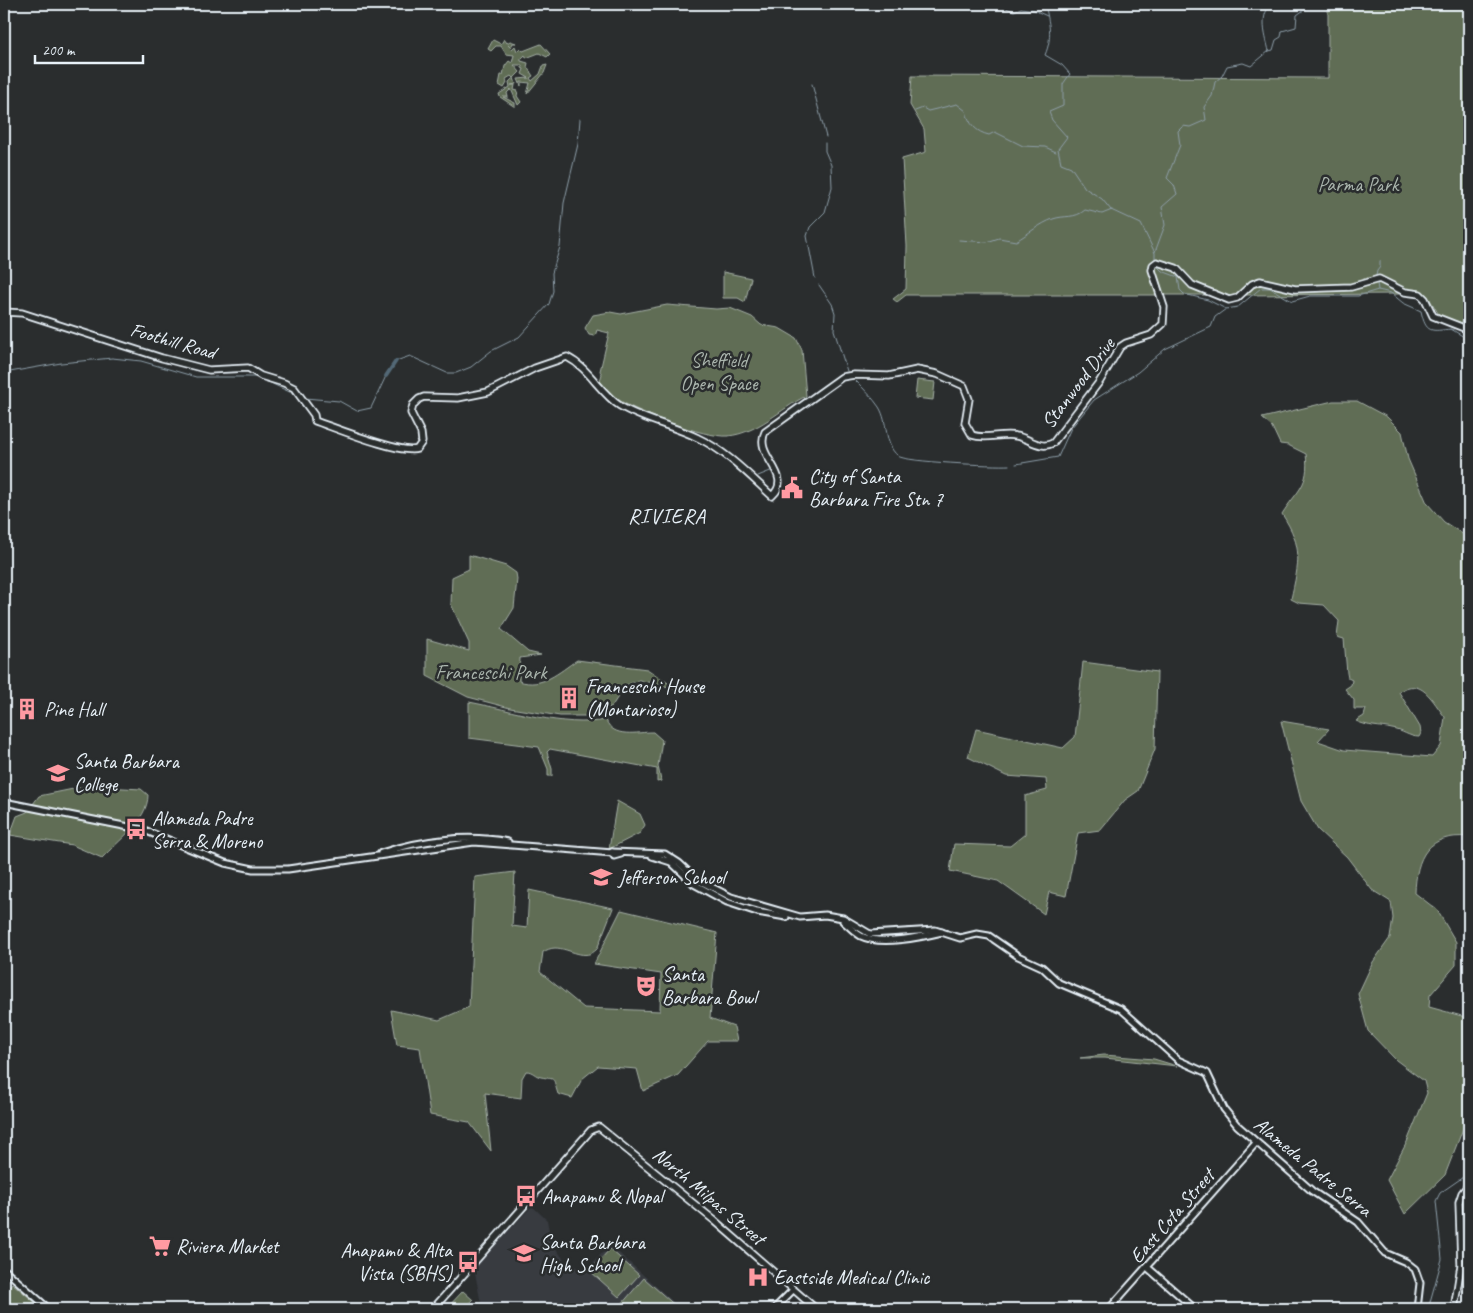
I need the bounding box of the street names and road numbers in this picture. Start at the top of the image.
street label: Foothill Road [128,317,221,366]
street label: Stanwood Drive [1036,331,1121,433]
street label: Alameda Padre Serra [1249,1112,1378,1223]
street label: North Milpas Street [648,1142,773,1253]
street label: East Cota Street [1124,1161,1222,1268]

